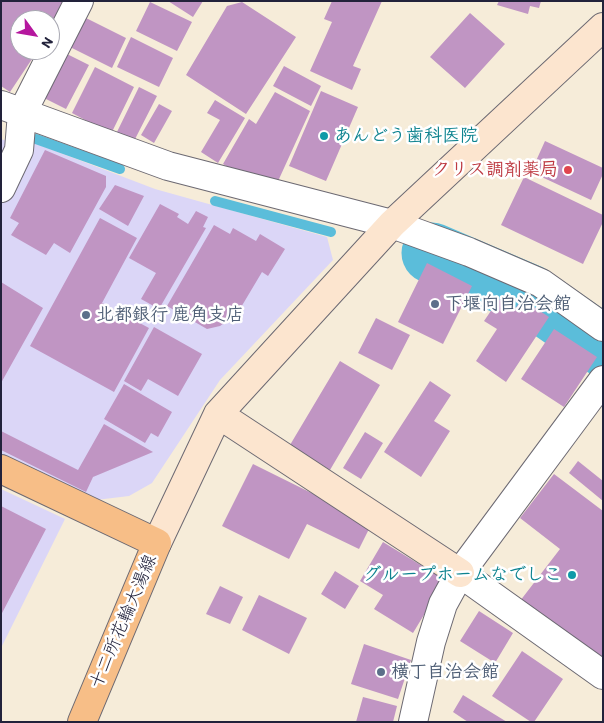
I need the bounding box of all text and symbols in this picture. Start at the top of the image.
north arrow [10,10,60,60]
text: N [38,34,57,51]
place label: あんどう歯科医院 [334,125,478,147]
marker: あんどう歯科医院 [318,130,330,142]
place label: クリス調剤薬局 [432,159,558,181]
marker: クリス調剤薬局 [562,164,574,176]
place label: 下堰向自治会館 [445,293,571,315]
marker: 下堰向自治会館 [429,298,441,310]
place label: 北都銀行 鹿角支店 [96,304,244,326]
marker: 北都銀行 鹿角支店 [80,309,92,321]
street label: 十二所花輪大湯線 [86,552,162,692]
place label: グループホームなでしこ [363,564,562,586]
marker: グループホームなでしこ [566,569,578,581]
place label: 横丁自治会館 [391,661,499,683]
marker: 横丁自治会館 [375,666,387,678]

